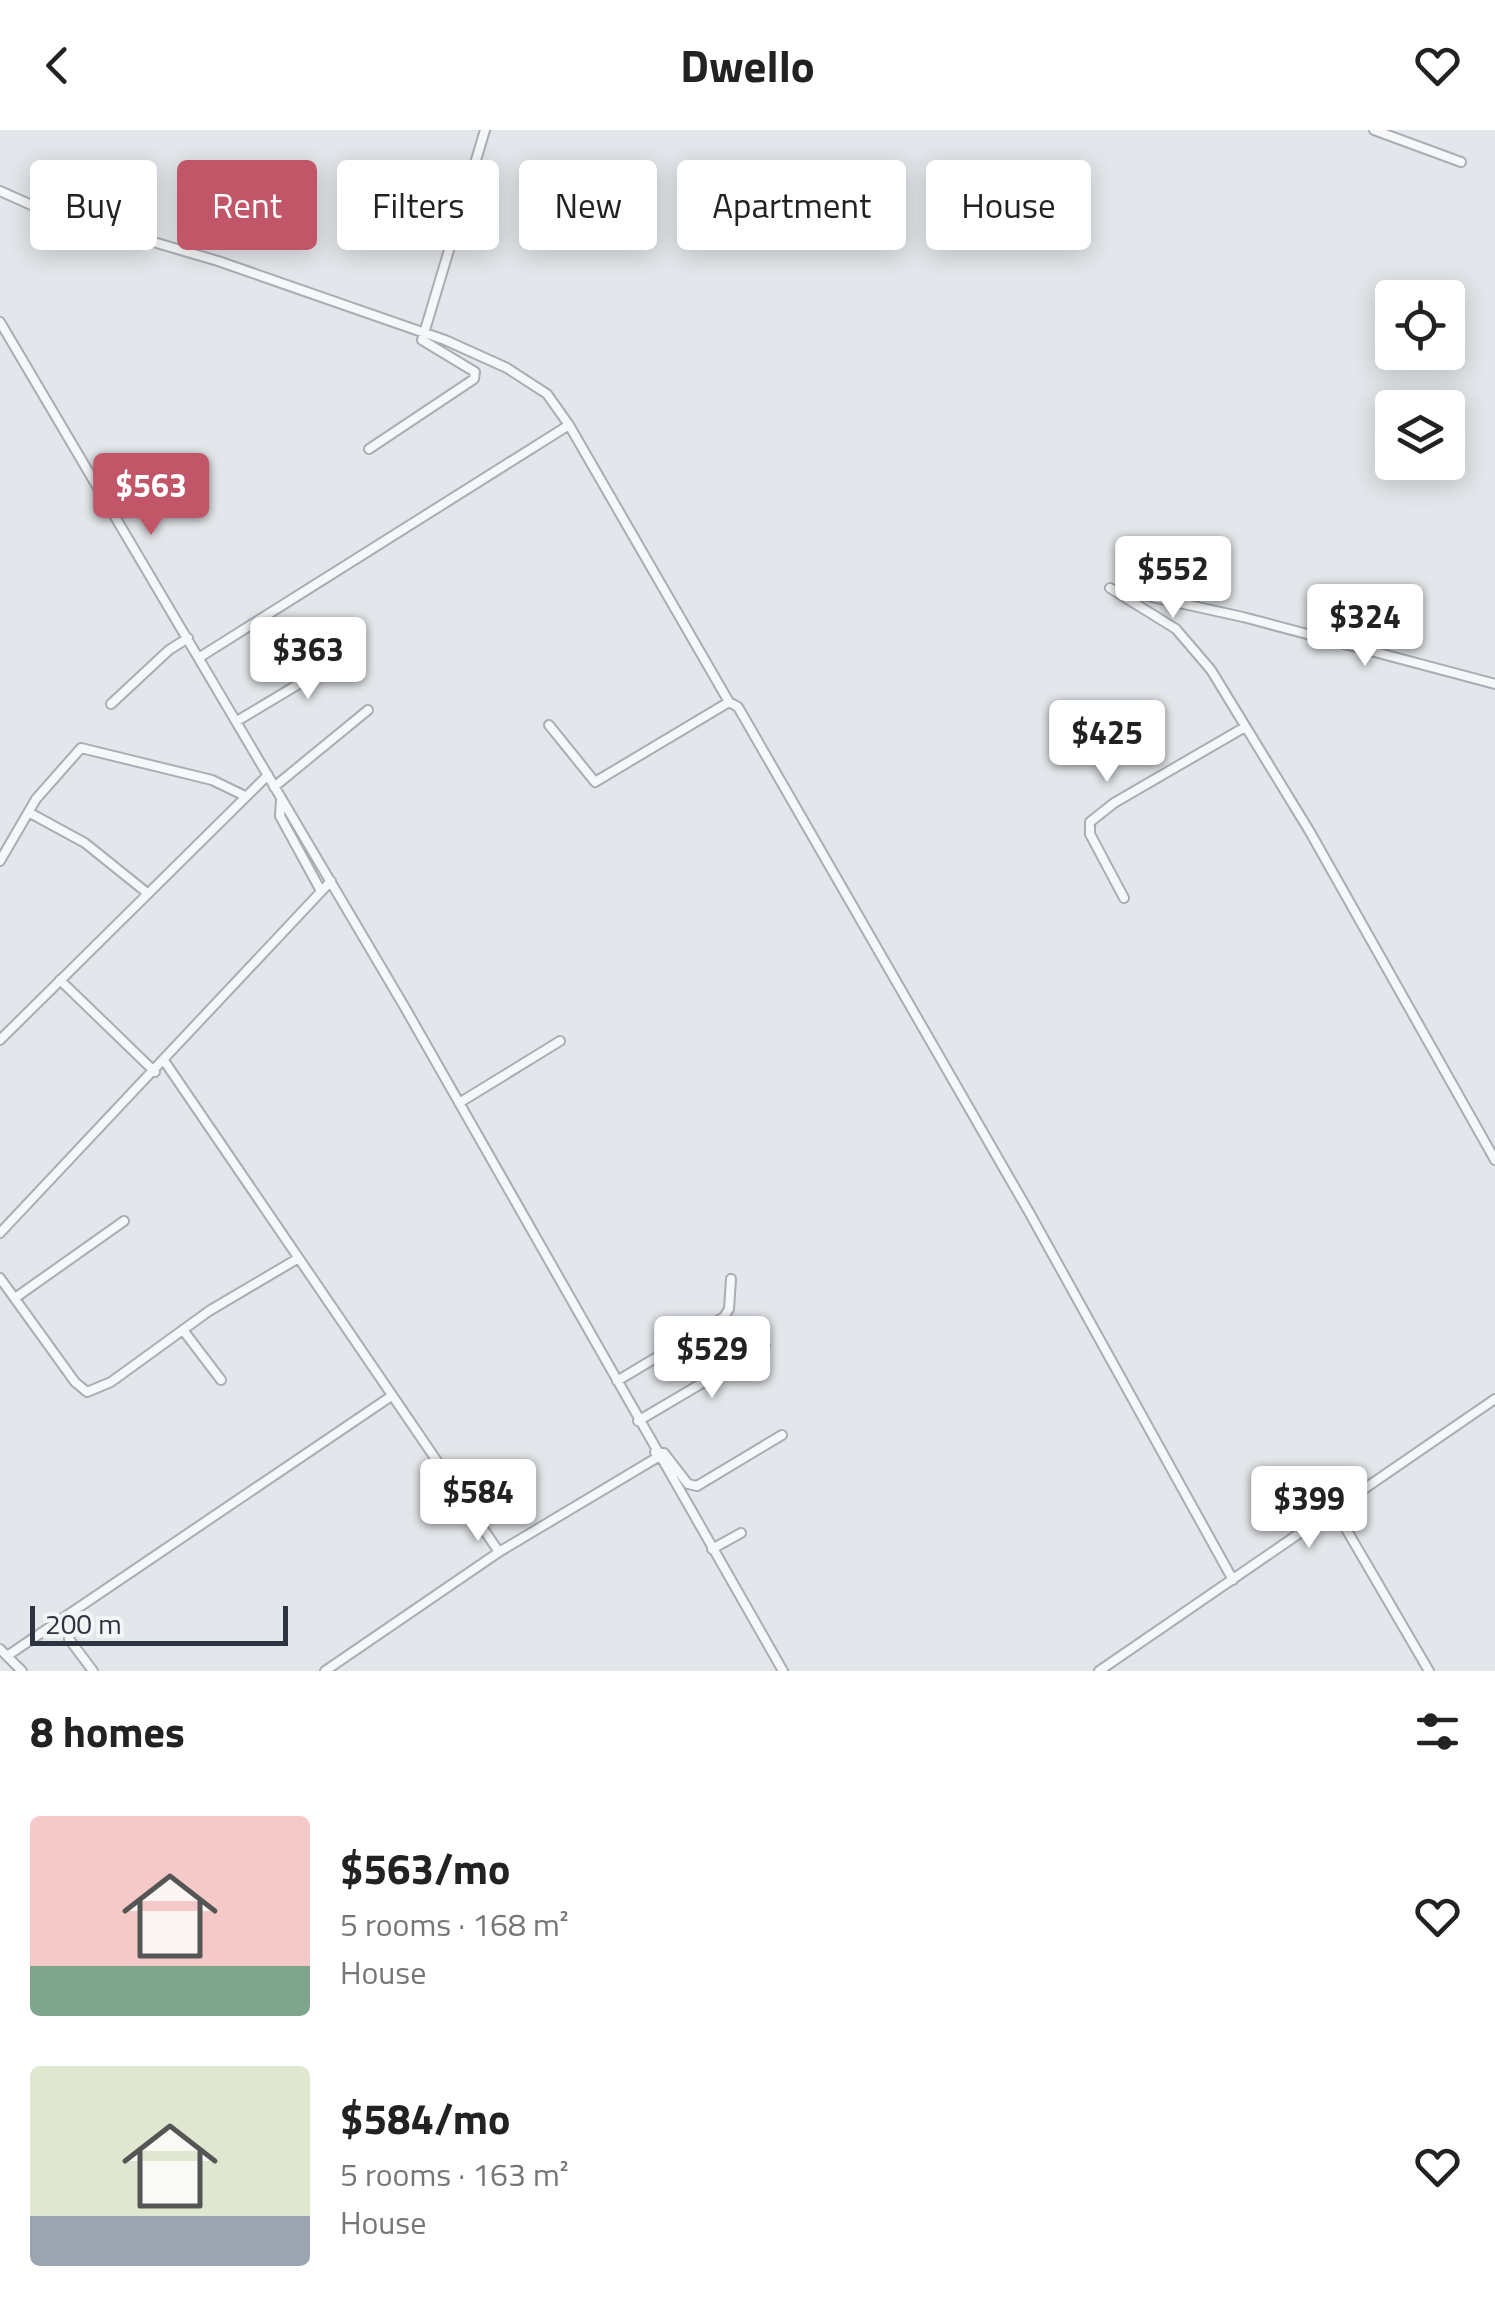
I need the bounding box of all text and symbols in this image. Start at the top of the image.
text: Dwello [680,31,815,99]
icon: back [30,38,85,93]
icon: heart [1410,38,1465,93]
chip: Buy [30,160,157,250]
chip: Rent [177,160,317,250]
chip: Filters [337,160,499,250]
chip: New [519,160,657,250]
chip: Apartment [677,160,906,250]
chip: House [926,160,1091,250]
map controls [1375,280,1465,480]
button: locate [1375,280,1465,370]
button: layers [1375,390,1465,480]
pin: $563 [92,453,210,538]
text: $563 [115,461,187,509]
pin: $552 [1114,536,1232,621]
text: $552 [1137,544,1209,592]
pin: $324 [1306,584,1424,669]
text: $324 [1329,592,1401,640]
pin: $363 [249,617,367,702]
text: $363 [272,625,344,673]
pin: $425 [1048,700,1166,785]
text: $425 [1071,708,1143,756]
pin: $529 [653,1316,771,1401]
text: $529 [676,1324,748,1372]
pin: $584 [419,1459,537,1544]
pin: $399 [1250,1466,1368,1551]
text: $584 [442,1467,514,1515]
text: $399 [1273,1474,1345,1522]
scale bar [30,1601,288,1646]
text: 200 m [45,1602,122,1645]
text: 8 homes [30,1699,185,1763]
icon: filters [1410,1704,1465,1759]
text: $563/mo [340,1836,510,1900]
icon: home [110,1856,230,1976]
icon: heart [1410,1889,1465,1944]
text: 5 rooms · 168 m² [340,1900,569,1948]
text: House [340,1948,426,1996]
text: $584/mo [340,2086,510,2150]
icon: home [110,2106,230,2226]
icon: heart [1410,2139,1465,2194]
text: 5 rooms · 163 m² [340,2150,569,2198]
text: House [340,2198,426,2246]

